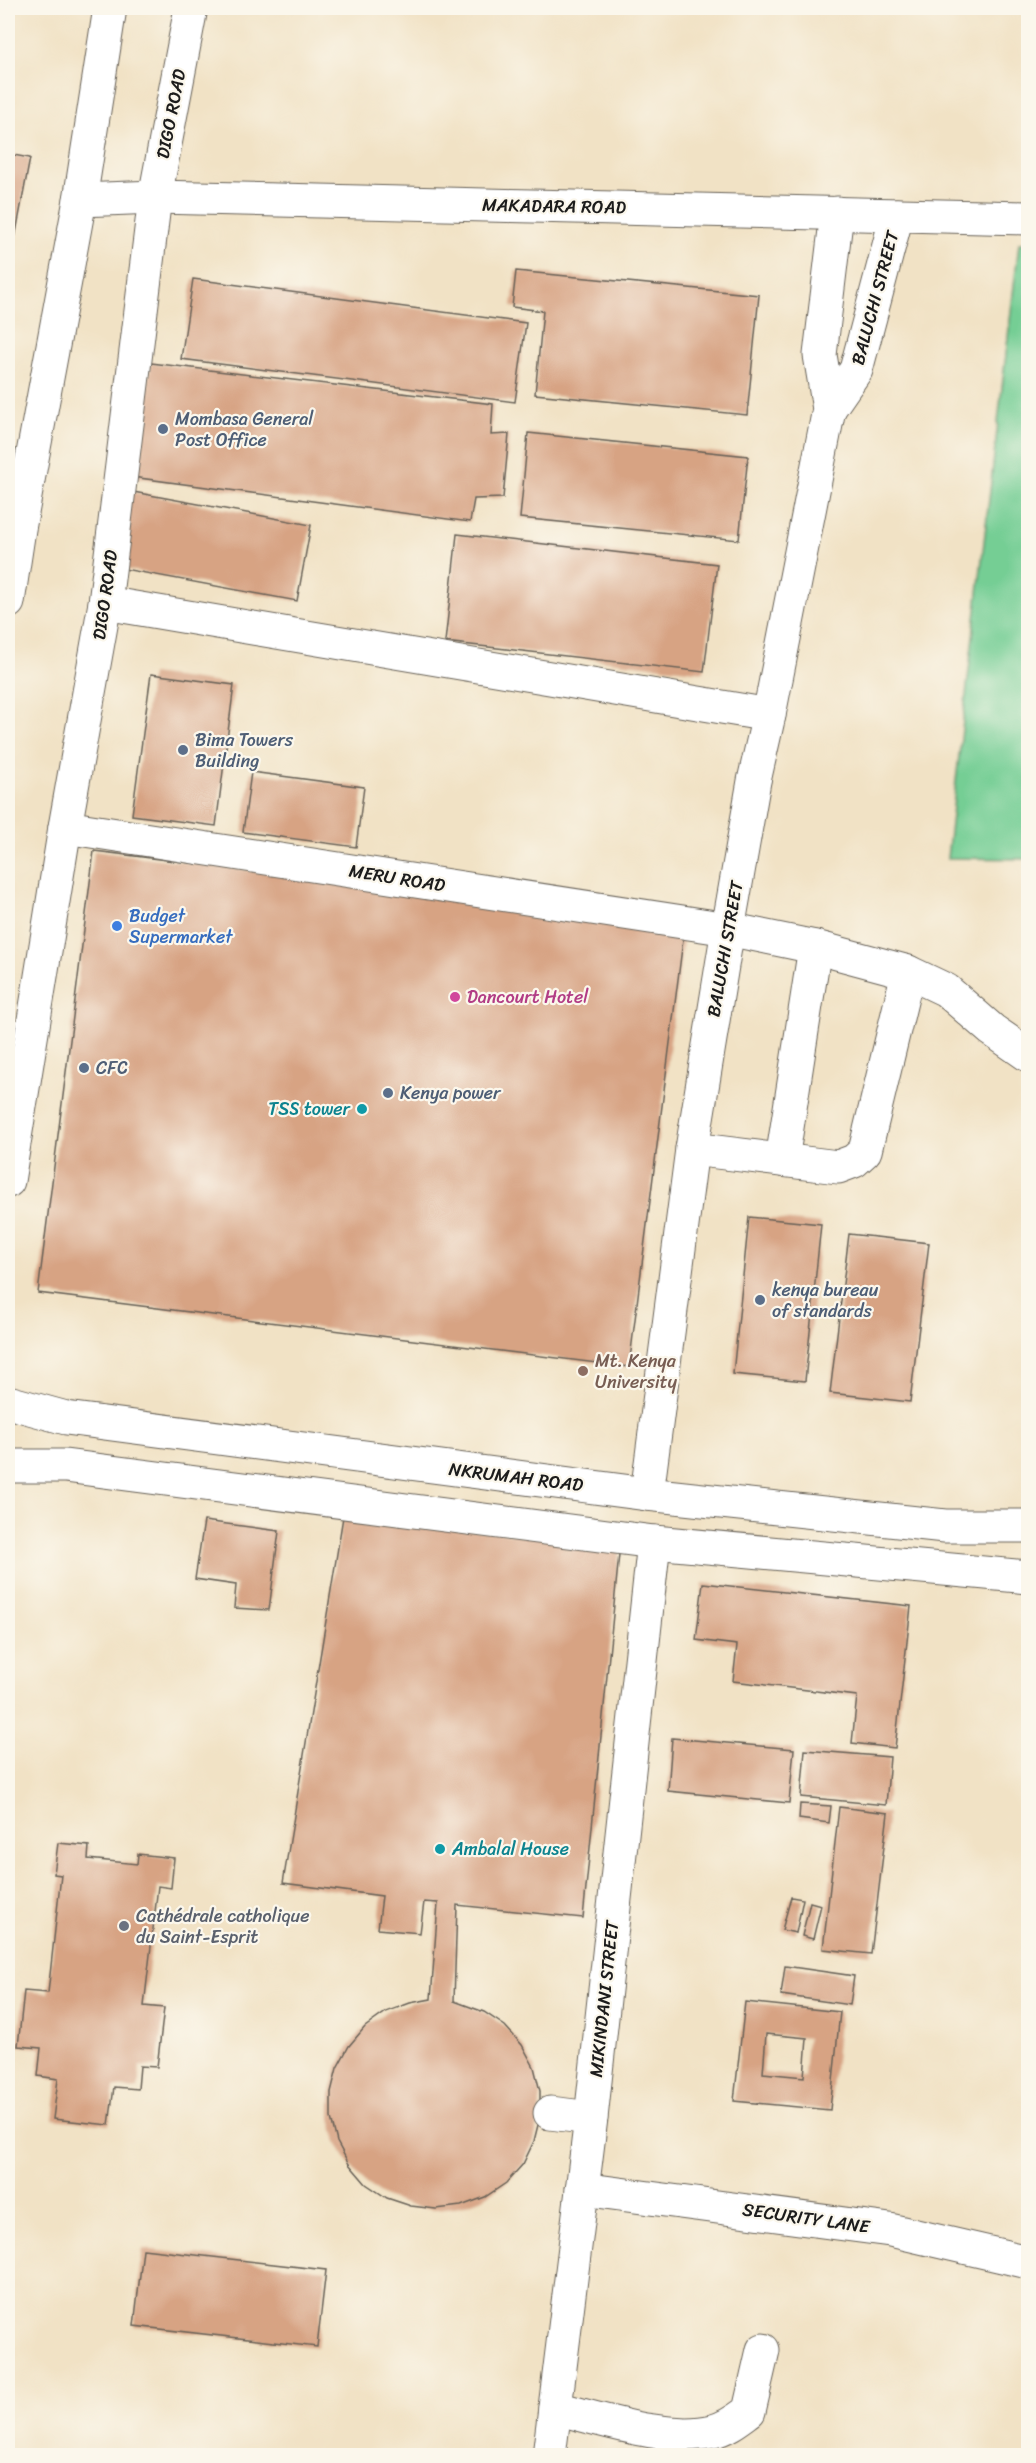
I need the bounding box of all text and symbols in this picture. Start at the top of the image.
street label: DIGO ROAD [147,66,195,161]
street label: MAKADARA ROAD [482,189,627,223]
street label: BALUCHI STREET [842,226,909,369]
place label: Mombasa General Post Office [175,403,314,456]
marker: Mombasa General Post Office [156,422,170,436]
street label: DIGO ROAD [83,548,127,642]
place label: Bima Towers Building [195,724,294,777]
marker: Bima Towers Building [176,743,190,757]
street label: MERU ROAD [347,855,448,901]
street label: BALUCHI STREET [697,877,753,1020]
place label: Budget Supermarket [129,900,233,953]
marker: Budget Supermarket [110,919,124,933]
place label: Dancourt Hotel [467,981,589,1013]
marker: Dancourt Hotel [448,990,462,1004]
place label: CFC [96,1052,128,1084]
marker: CFC [77,1061,91,1075]
place label: Kenya power [400,1077,502,1109]
marker: Kenya power [381,1086,395,1100]
place label: TSS tower [268,1093,352,1125]
marker: TSS tower [355,1102,369,1116]
place label: kenya bureau of standards [772,1274,879,1327]
marker: kenya bureau of standards [753,1293,767,1307]
place label: Mt. Kenya University [595,1345,678,1398]
marker: Mt. Kenya University [576,1364,590,1378]
street label: NKRUMAH ROAD [447,1453,585,1501]
place label: Ambalal House [451,1833,569,1865]
marker: Ambalal House [433,1842,447,1856]
place label: Cathédrale catholique du Saint-Esprit [136,1900,309,1953]
street label: MIKINDANI STREET [580,1918,628,2079]
marker: Cathédrale catholique du Saint-Esprit [117,1919,131,1933]
street label: SECURITY LANE [740,2193,873,2243]

